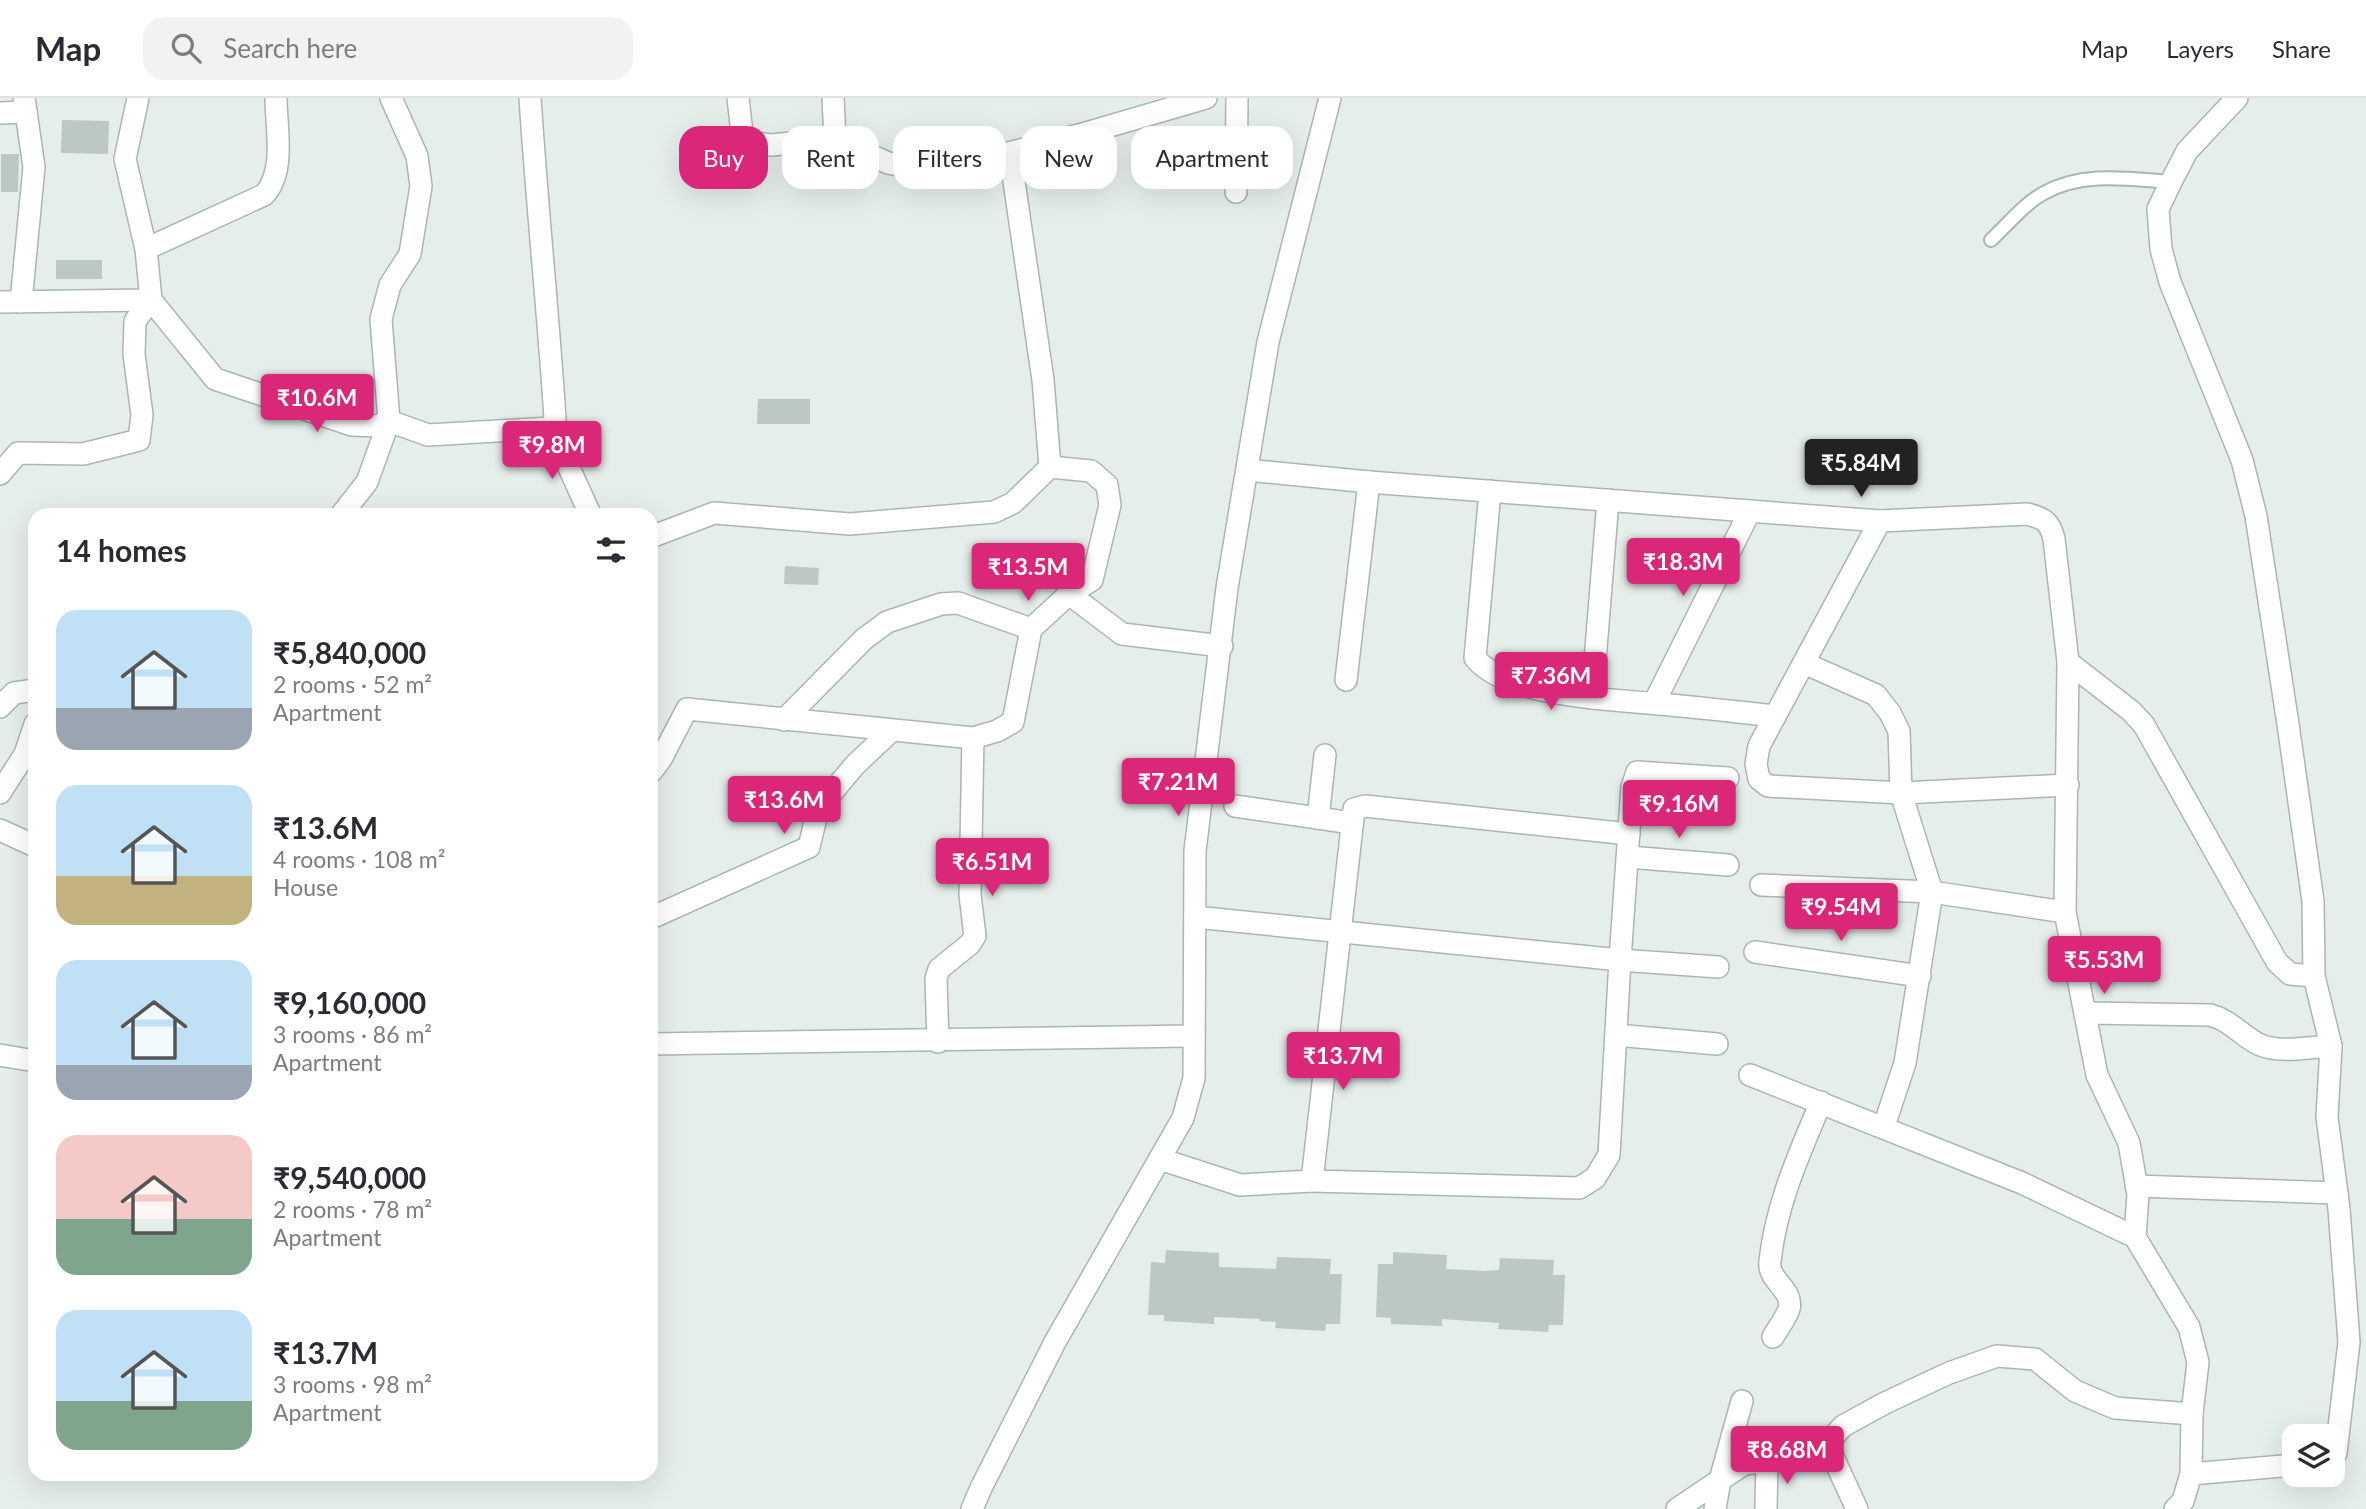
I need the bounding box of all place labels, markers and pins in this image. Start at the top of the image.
pin: ₹10.6M [260,374,374,434]
pin: ₹9.8M [503,422,601,481]
pin: ₹5.84M [1804,440,1918,499]
pin: ₹18.3M [1626,538,1740,598]
pin: ₹13.5M [971,544,1085,603]
pin: ₹7.36M [1494,652,1608,712]
pin: ₹7.21M [1121,758,1235,818]
pin: ₹13.6M [727,776,841,836]
pin: ₹9.16M [1622,780,1736,840]
pin: ₹6.51M [935,838,1049,898]
pin: ₹9.54M [1784,884,1898,943]
pin: ₹5.53M [2047,936,2161,996]
pin: ₹13.7M [1286,1032,1400,1092]
pin: ₹8.68M [1730,1426,1844,1486]

